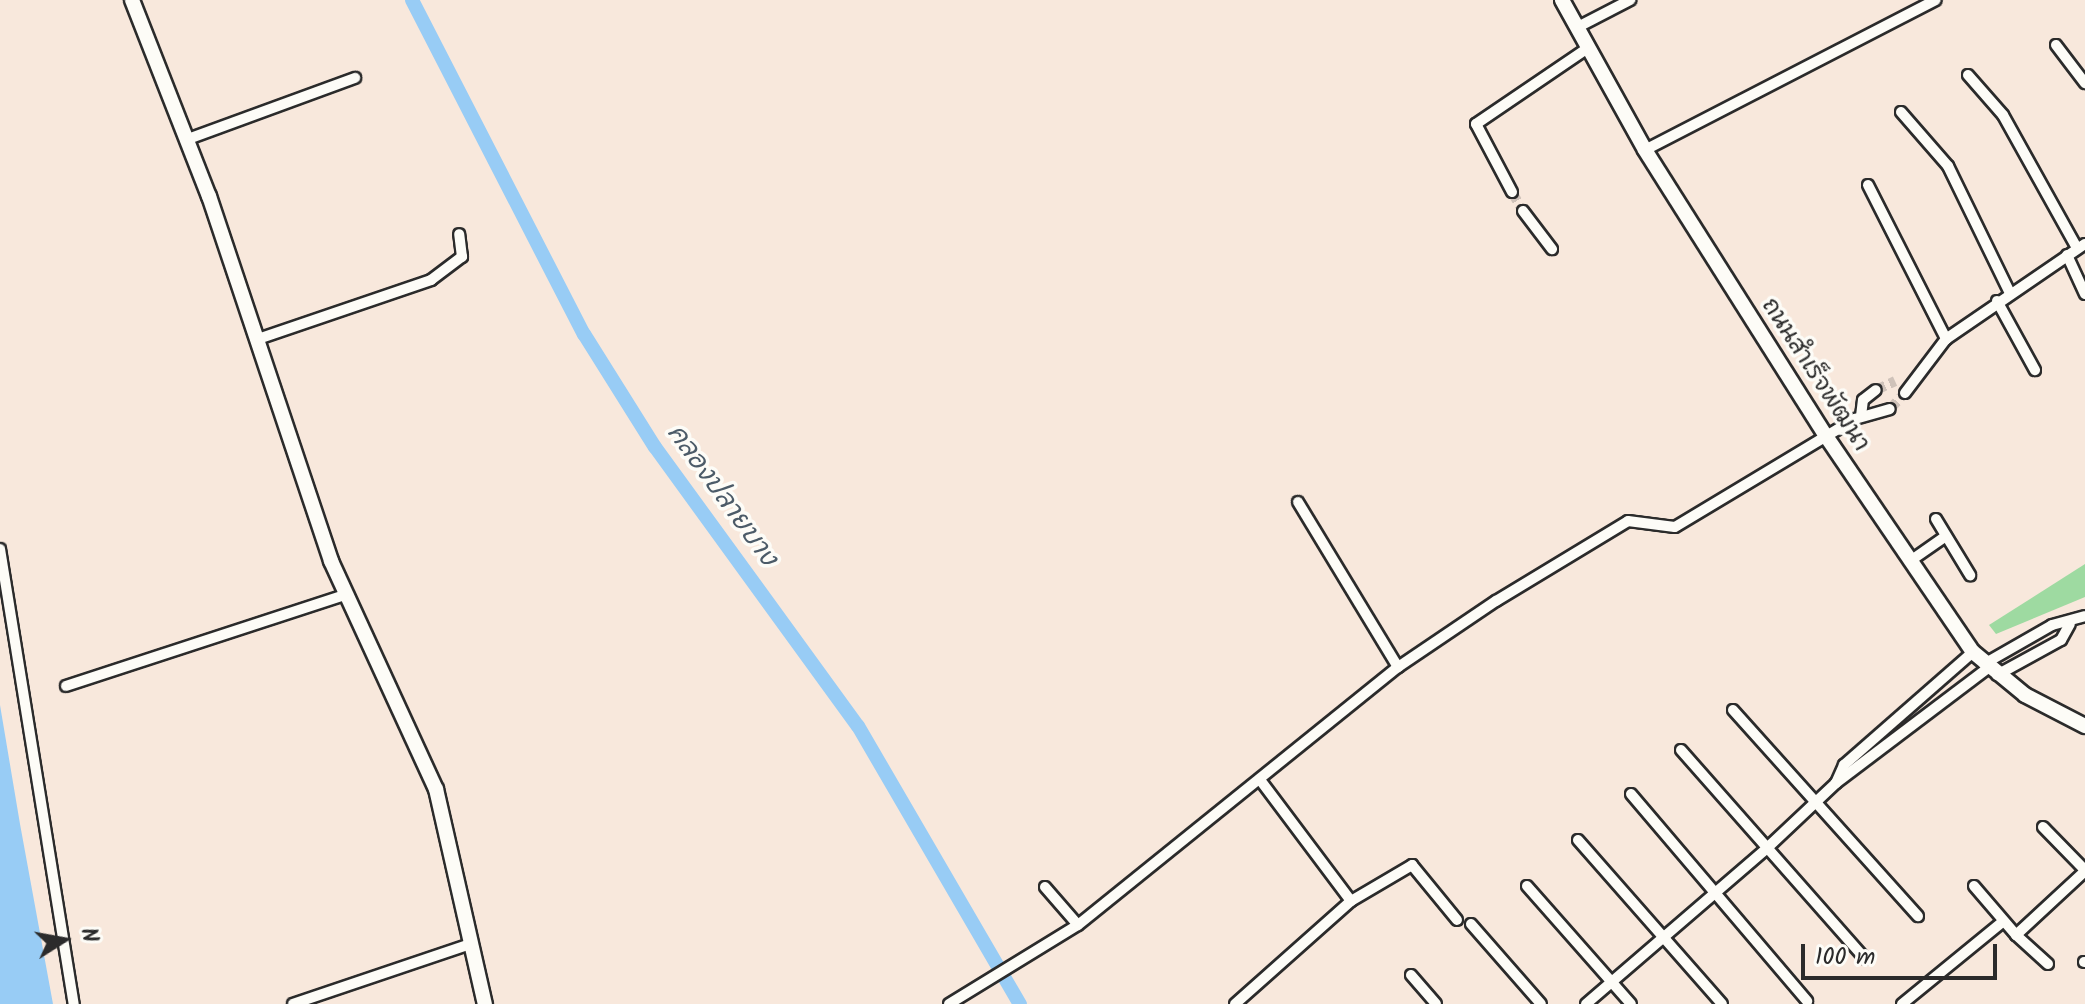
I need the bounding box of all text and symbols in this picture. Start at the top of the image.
street label: ถนนสำเร็จพัฒนา [1755,293,1875,457]
water label: คลองปลายบาง [659,419,783,573]
north arrow [24,900,104,980]
text: N [70,925,107,945]
scale bar [1805,928,2001,978]
text: 100 m [1815,938,1875,977]

